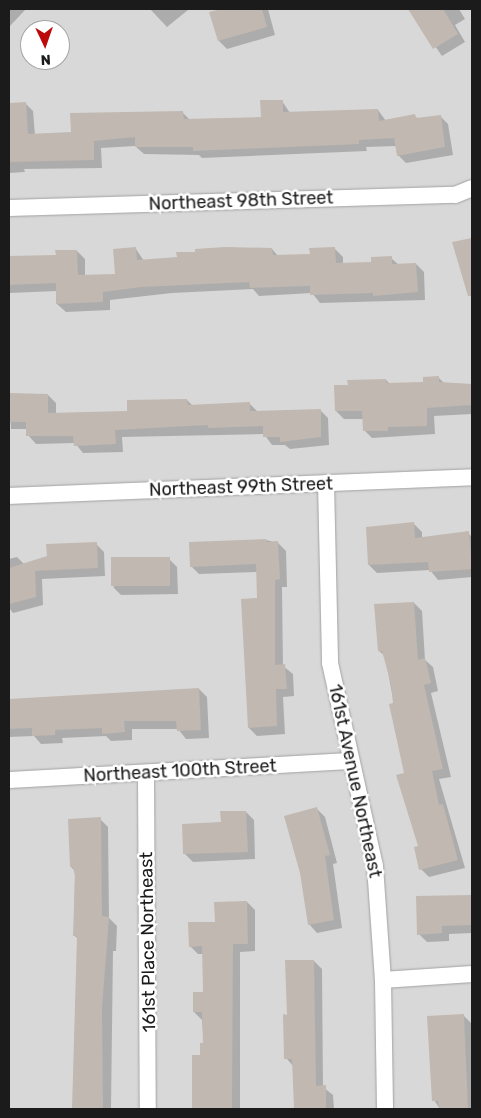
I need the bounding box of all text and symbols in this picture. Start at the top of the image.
north arrow [20,20,70,70]
text: N [40,51,51,68]
street label: Northeast 98th Street [148,187,334,215]
street label: Northeast 99th Street [149,473,333,501]
street label: 161st Avenue Northeast [324,682,386,880]
street label: Northeast 100th Street [83,755,277,787]
street label: 161st Place Northeast [136,852,160,1032]

